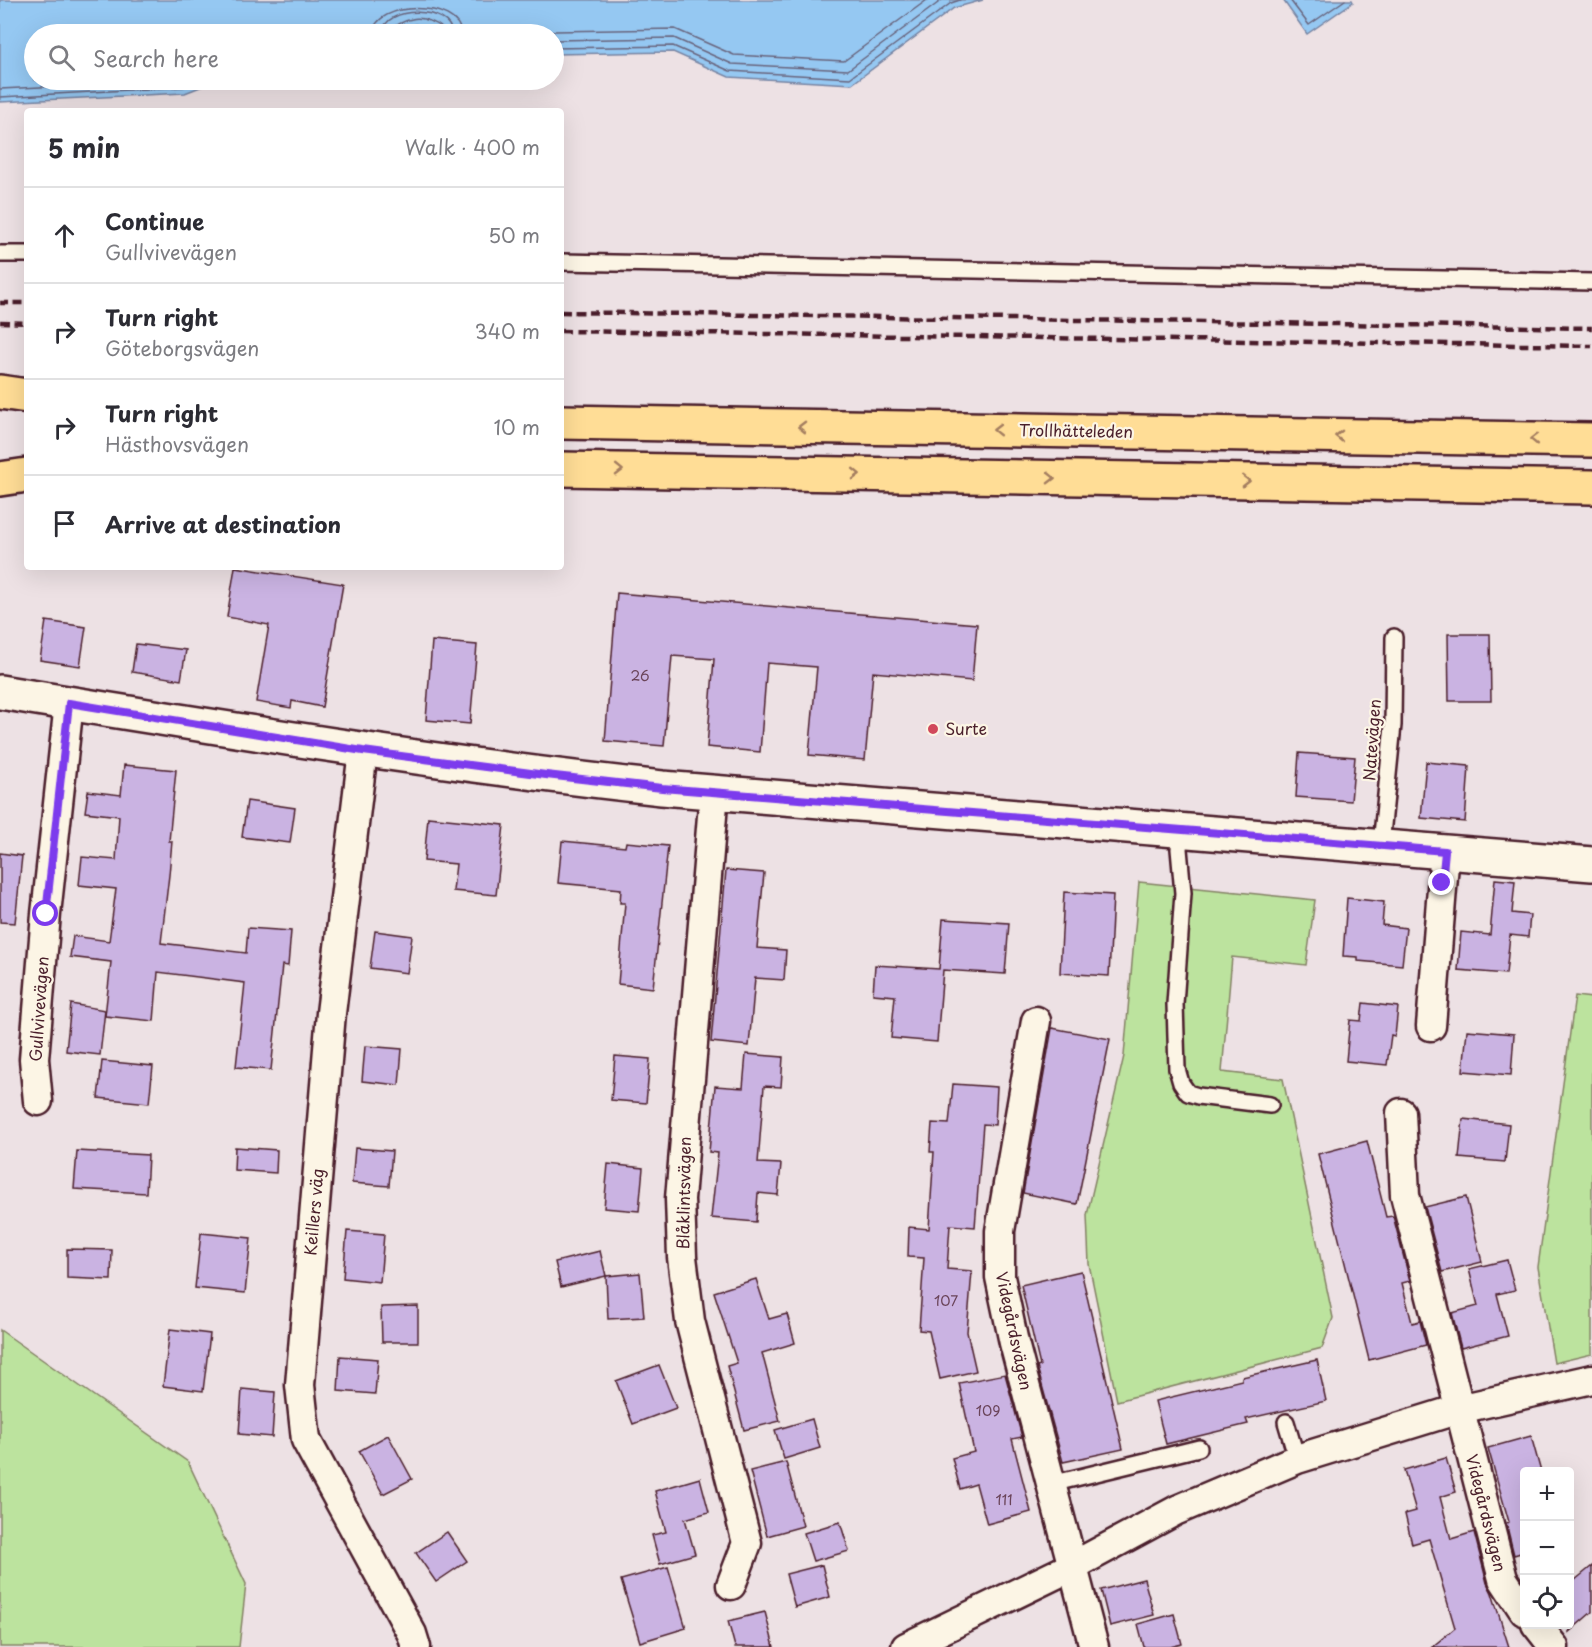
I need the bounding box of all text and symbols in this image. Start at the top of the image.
search box [24,24,564,90]
icon: search [45,41,78,74]
text: Search here [93,41,219,74]
text: 5 min [48,128,120,167]
text: Walk · 400 m [405,132,540,162]
text: Continue [105,204,204,237]
icon: ahead [48,219,81,252]
text: 50 m [488,220,540,250]
text: Gullvivevägen [105,237,237,267]
text: Turn right [105,300,218,333]
icon: right [48,315,81,348]
text: 340 m [475,316,540,346]
text: Göteborgsvägen [105,333,259,363]
text: Turn right [105,396,218,429]
icon: right [48,411,81,444]
text: 10 m [493,412,540,442]
street label: Trollhätteleden [1019,417,1133,443]
one-way arrow [797,420,806,433]
one-way arrow [992,424,1001,436]
text: Hästhovsvägen [105,429,249,459]
one-way arrow [1334,430,1343,442]
one-way arrow [1529,433,1538,445]
one-way arrow [615,464,624,476]
one-way arrow [852,468,861,480]
one-way arrow [1047,471,1056,484]
one-way arrow [1242,475,1251,487]
icon: arrive [48,507,81,540]
text: Arrive at destination [105,507,341,540]
house number: 26 [630,665,650,686]
street label: Natevägen [1356,698,1386,782]
place label: Surte [945,716,987,740]
marker: Surte [926,722,940,736]
route end [1428,869,1454,895]
route start [32,900,58,926]
street label: Gullvivevägen [22,955,54,1062]
street label: Blåklintsvägen [670,1136,696,1250]
street label: Keillers väg [297,1167,329,1256]
street label: Videgårdsvägen [991,1269,1039,1392]
house number: 107 [934,1290,958,1311]
house number: 109 [976,1400,1000,1421]
street label: Videgårdsvägen [1461,1451,1513,1574]
map controls [1520,1467,1574,1629]
button: + [1520,1467,1574,1521]
house number: 111 [995,1489,1013,1510]
button: − [1520,1521,1574,1575]
button: locate [1520,1575,1574,1629]

